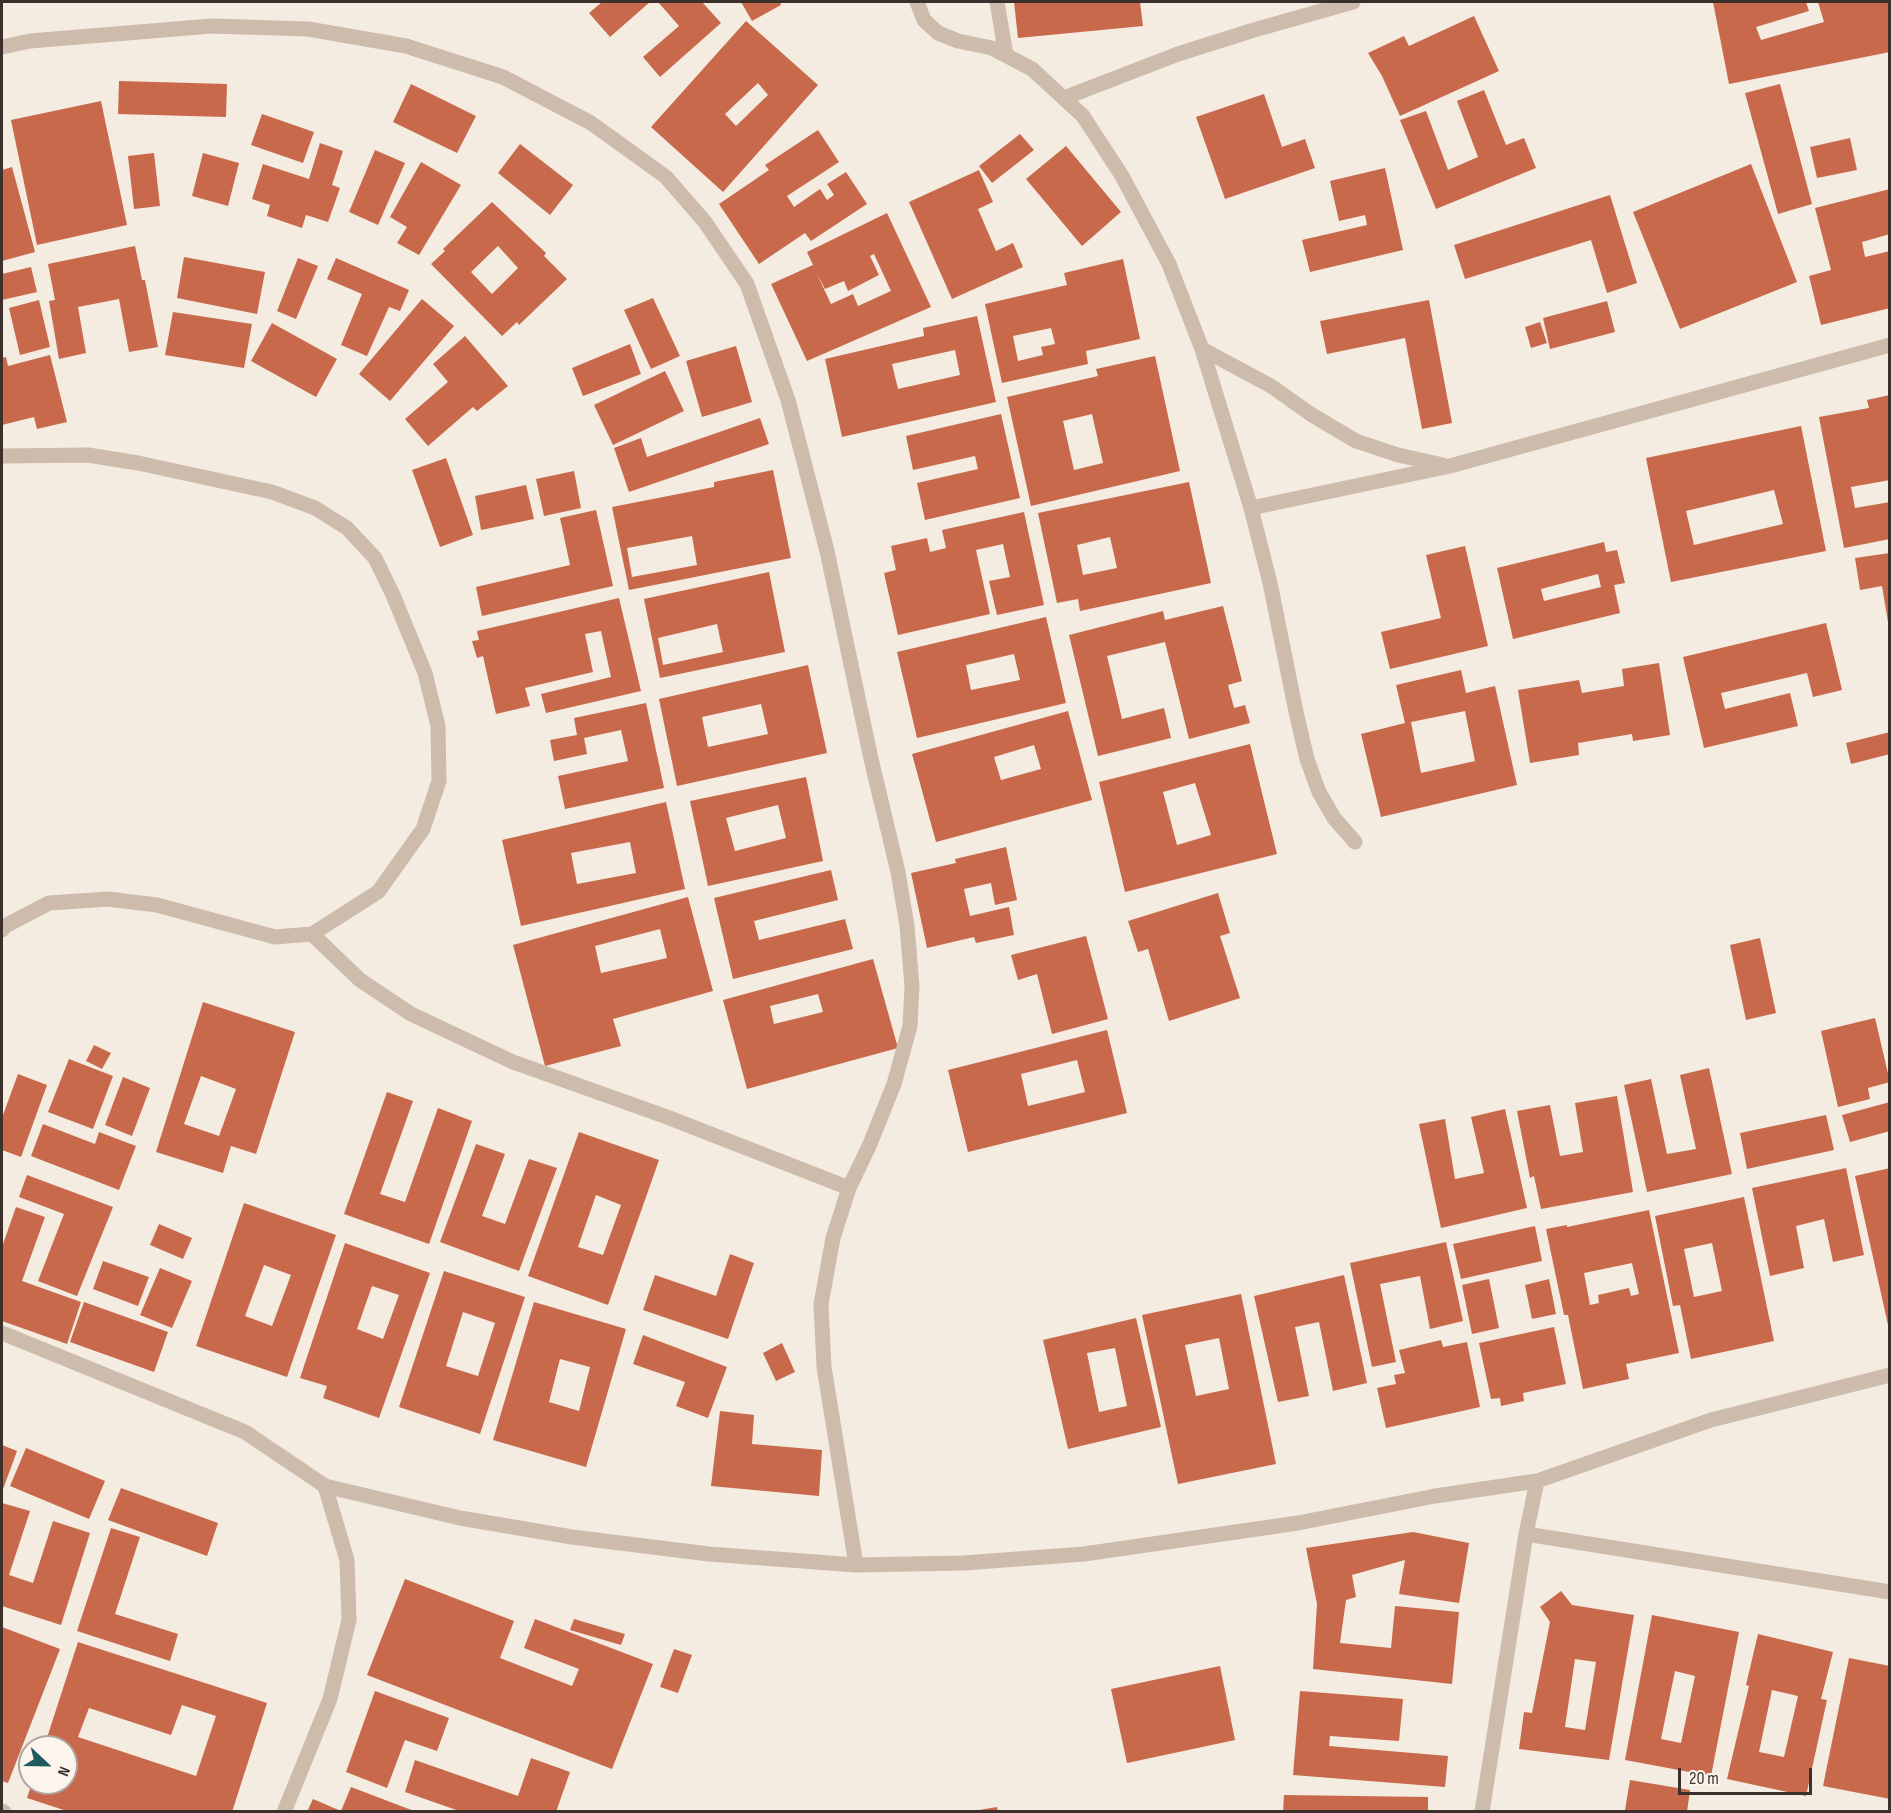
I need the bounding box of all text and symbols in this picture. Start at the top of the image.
north arrow [18,1735,78,1795]
scale bar [1681,1756,1814,1794]
text: N [53,1764,74,1779]
text: 20 m [1689,1768,1719,1789]

